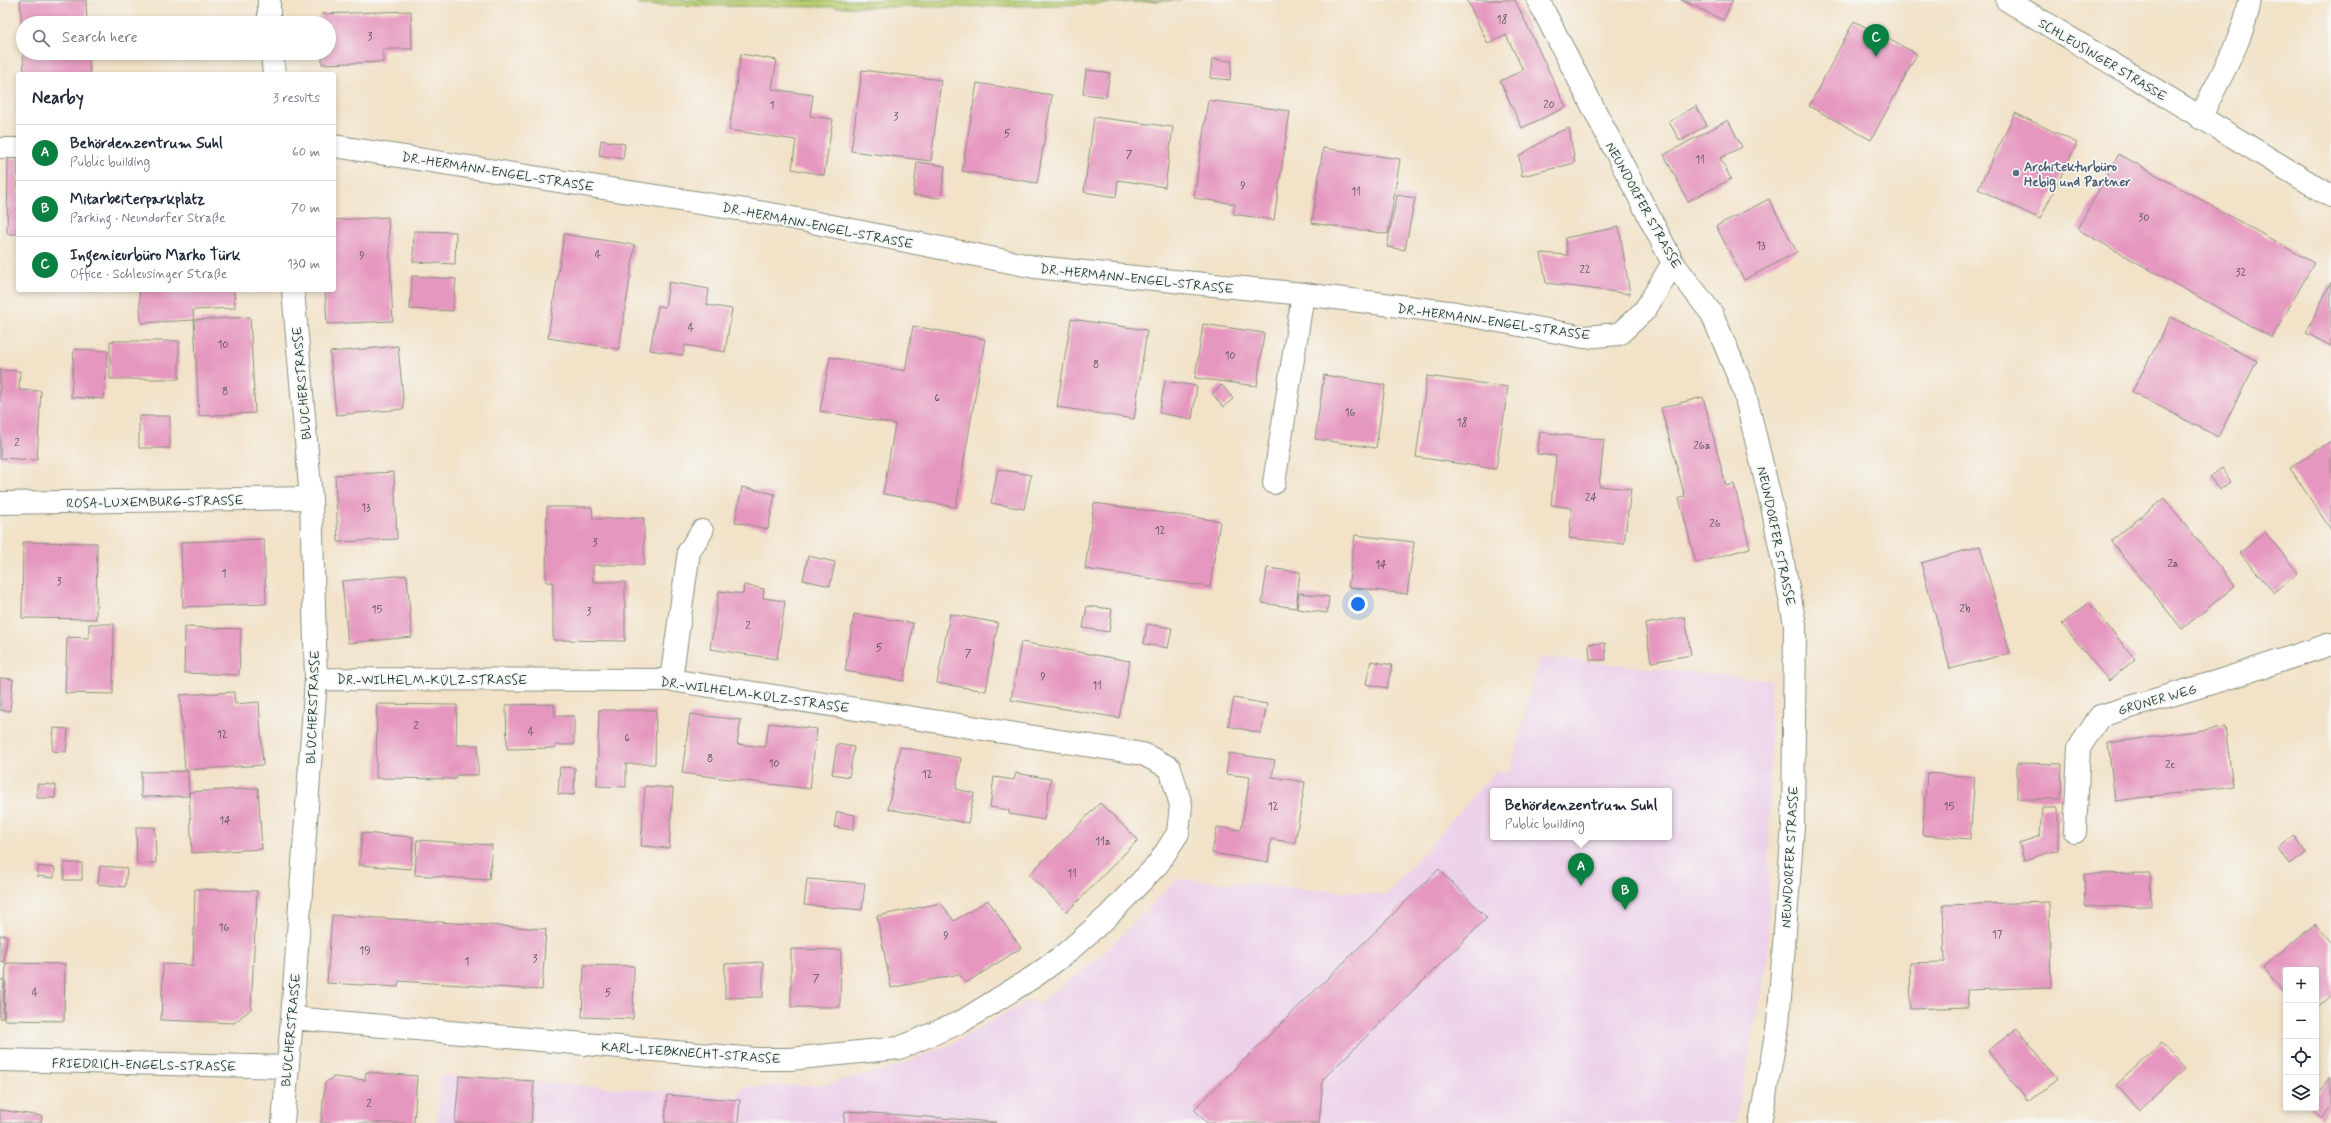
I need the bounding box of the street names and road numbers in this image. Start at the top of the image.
street label: SCHLEUSINGER STRASSE [2035,15,2170,105]
street label: NEUNDORFER STRASSE [1601,139,1685,272]
street label: DR.-HERMANN-ENGEL-STRASSE [400,149,595,196]
street label: DR.-HERMANN-ENGEL-STRASSE [721,200,915,253]
street label: DR.-HERMANN-ENGEL-STRASSE [1039,261,1234,298]
street label: DR.-HERMANN-ENGEL-STRASSE [1396,301,1591,344]
street label: BLÜCHERSTRASSE [289,326,316,440]
street label: NEUNDORFER STRASSE [1752,465,1799,608]
street label: ROSA-LUXEMBURG-STRASSE [66,492,244,513]
street label: BLÜCHERSTRASSE [303,650,324,764]
street label: DR.-WILHELM-KÜLZ-STRASSE [337,672,527,689]
street label: DR.-WILHELM-KÜLZ-STRASSE [659,674,850,717]
street label: GRÜNER WEG [2116,681,2199,720]
street label: NEUNDORFER STRASSE [1778,786,1803,928]
street label: BLÜCHERSTRASSE [278,973,305,1087]
street label: KARL-LIEBKNECHT-STRASSE [601,1039,781,1068]
street label: FRIEDRICH-ENGELS-STRASSE [52,1055,236,1076]

